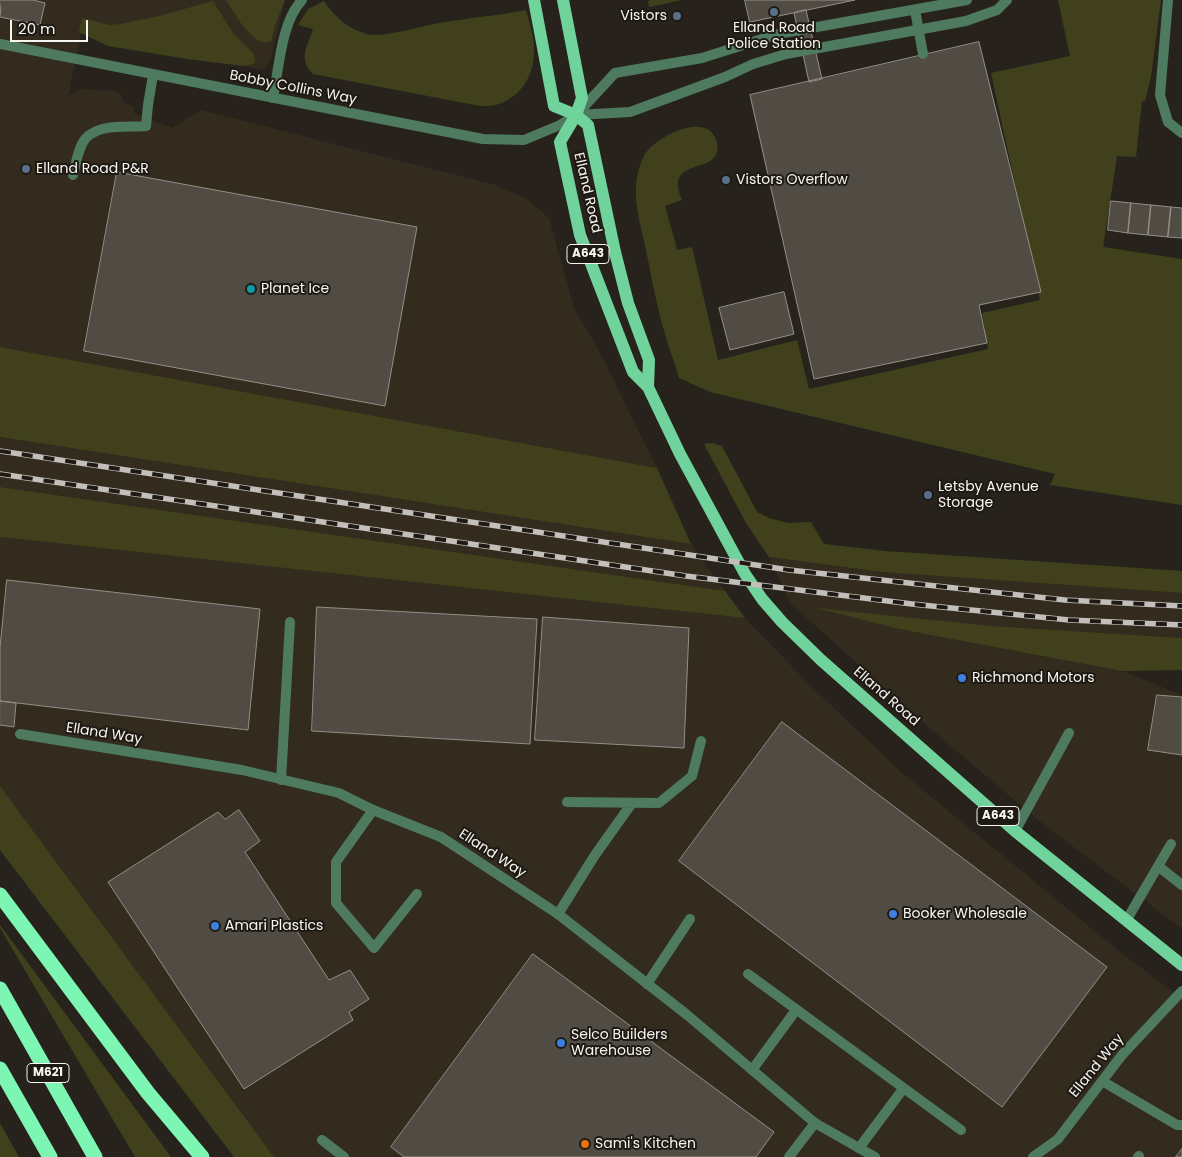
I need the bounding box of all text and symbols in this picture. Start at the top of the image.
marker: Elland Road Police Station [768,6,780,18]
place label: Vistors [620,8,667,24]
scale bar [12,10,90,42]
marker: Vistors [671,10,683,22]
text: 20 m [18,18,56,39]
place label: Elland Road Police Station [727,20,821,52]
street label: Bobby Collins Way [228,67,358,109]
street label: Elland Road [570,151,604,235]
place label: Elland Road P&R [36,161,149,177]
marker: Elland Road P&R [20,163,32,175]
place label: Vistors Overflow [736,172,848,188]
marker: Vistors Overflow [720,174,732,186]
road number: A643 [567,244,609,264]
place label: Planet Ice [261,281,329,297]
marker: Planet Ice [245,283,257,295]
place label: Letsby Avenue Storage [938,479,1039,512]
marker: Letsby Avenue Storage [922,489,934,501]
street label: Elland Road [850,664,922,730]
place label: Richmond Motors [972,670,1095,686]
marker: Richmond Motors [956,672,968,684]
street label: Elland Way [65,720,143,748]
road number: A643 [977,806,1019,826]
street label: Elland Way [455,826,529,882]
place label: Booker Wholesale [903,906,1027,922]
marker: Booker Wholesale [887,908,899,920]
place label: Amari Plastics [225,918,323,934]
marker: Amari Plastics [209,920,221,932]
place label: Selco Builders Warehouse [571,1027,668,1060]
street label: Elland Way [1066,1031,1128,1101]
marker: Selco Builders Warehouse [555,1037,567,1049]
road number: M621 [27,1064,69,1082]
place label: Sami's Kitchen [595,1136,696,1152]
marker: Sami's Kitchen [579,1138,591,1150]

